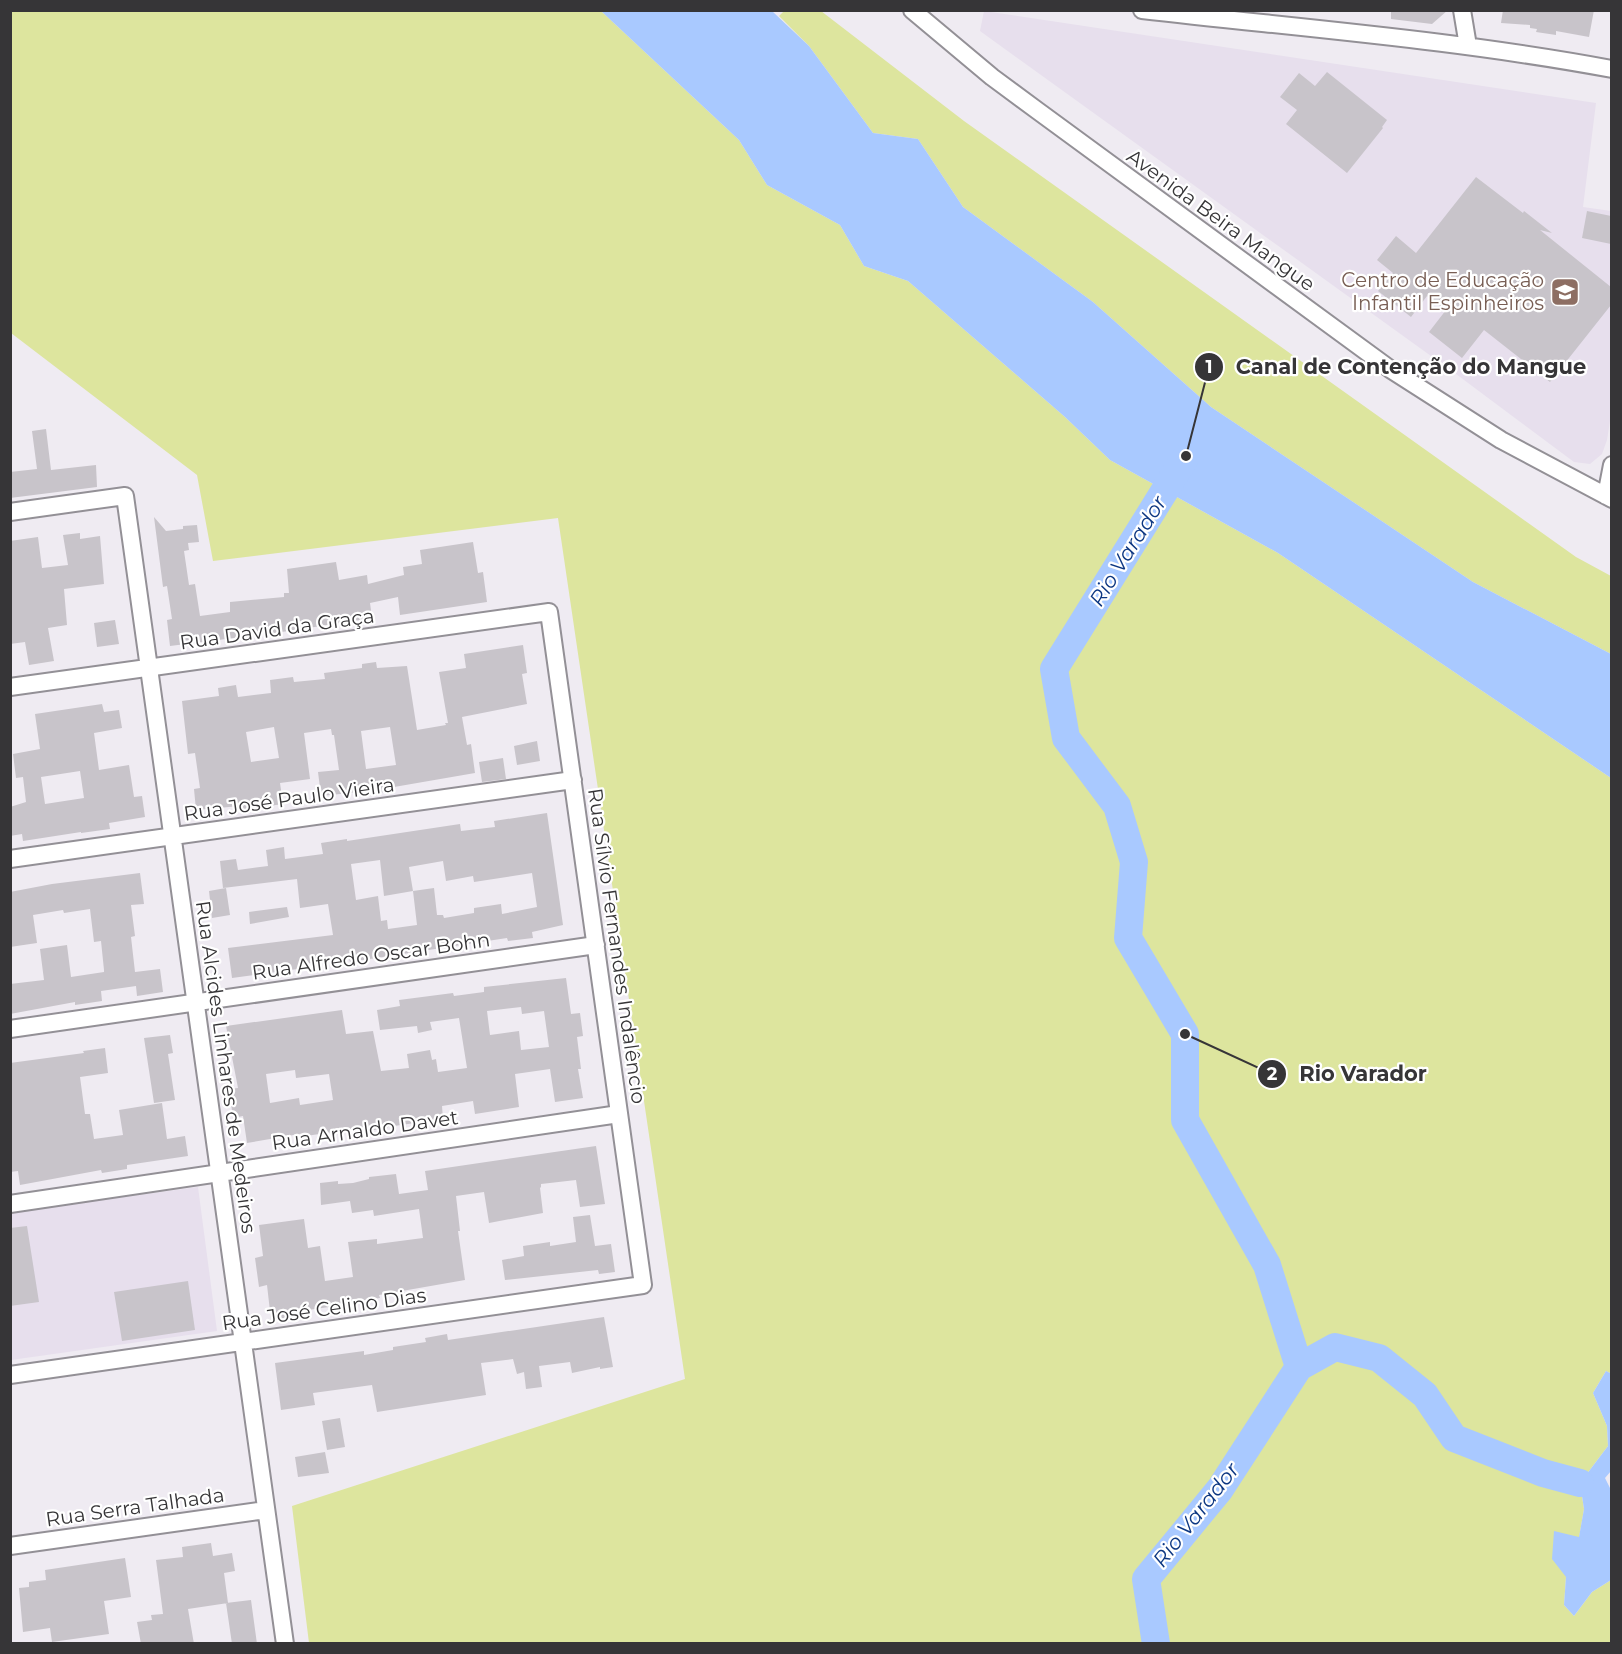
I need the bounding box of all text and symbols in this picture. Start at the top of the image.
street label: Avenida Beira Mangue [1122,144,1320,296]
place label: Centro de Educação Infantil Espinheiros [1341,268,1544,315]
school or university icon: Centro de Educação Infantil Espinheiros [1549,276,1581,308]
callout: Canal de Contenção do Mangue [1194,347,1599,386]
text: Canal de Contenção do Mangue [1236,354,1586,379]
text: 1 [1205,356,1213,378]
water label: Rio Varador [1084,490,1172,611]
street label: Rua David da Graça [178,603,376,655]
street label: Rua José Paulo Vieira [182,772,396,826]
street label: Rua Sílvio Fernandes Indalêncio [583,787,651,1105]
street label: Rua Alcides Linhares de Medeiros [191,899,261,1235]
street label: Rua Alfredo Oscar Bohn [250,927,492,985]
callout: Rio Varador [1257,1054,1438,1093]
text: Rio Varador [1299,1061,1427,1086]
text: 2 [1267,1063,1278,1085]
street label: Rua Arnaldo Davet [270,1105,460,1155]
street label: Rua José Celino Dias [220,1283,428,1335]
water label: Rio Varador [1147,1457,1244,1572]
street label: Rua Serra Talhada [44,1483,226,1531]

